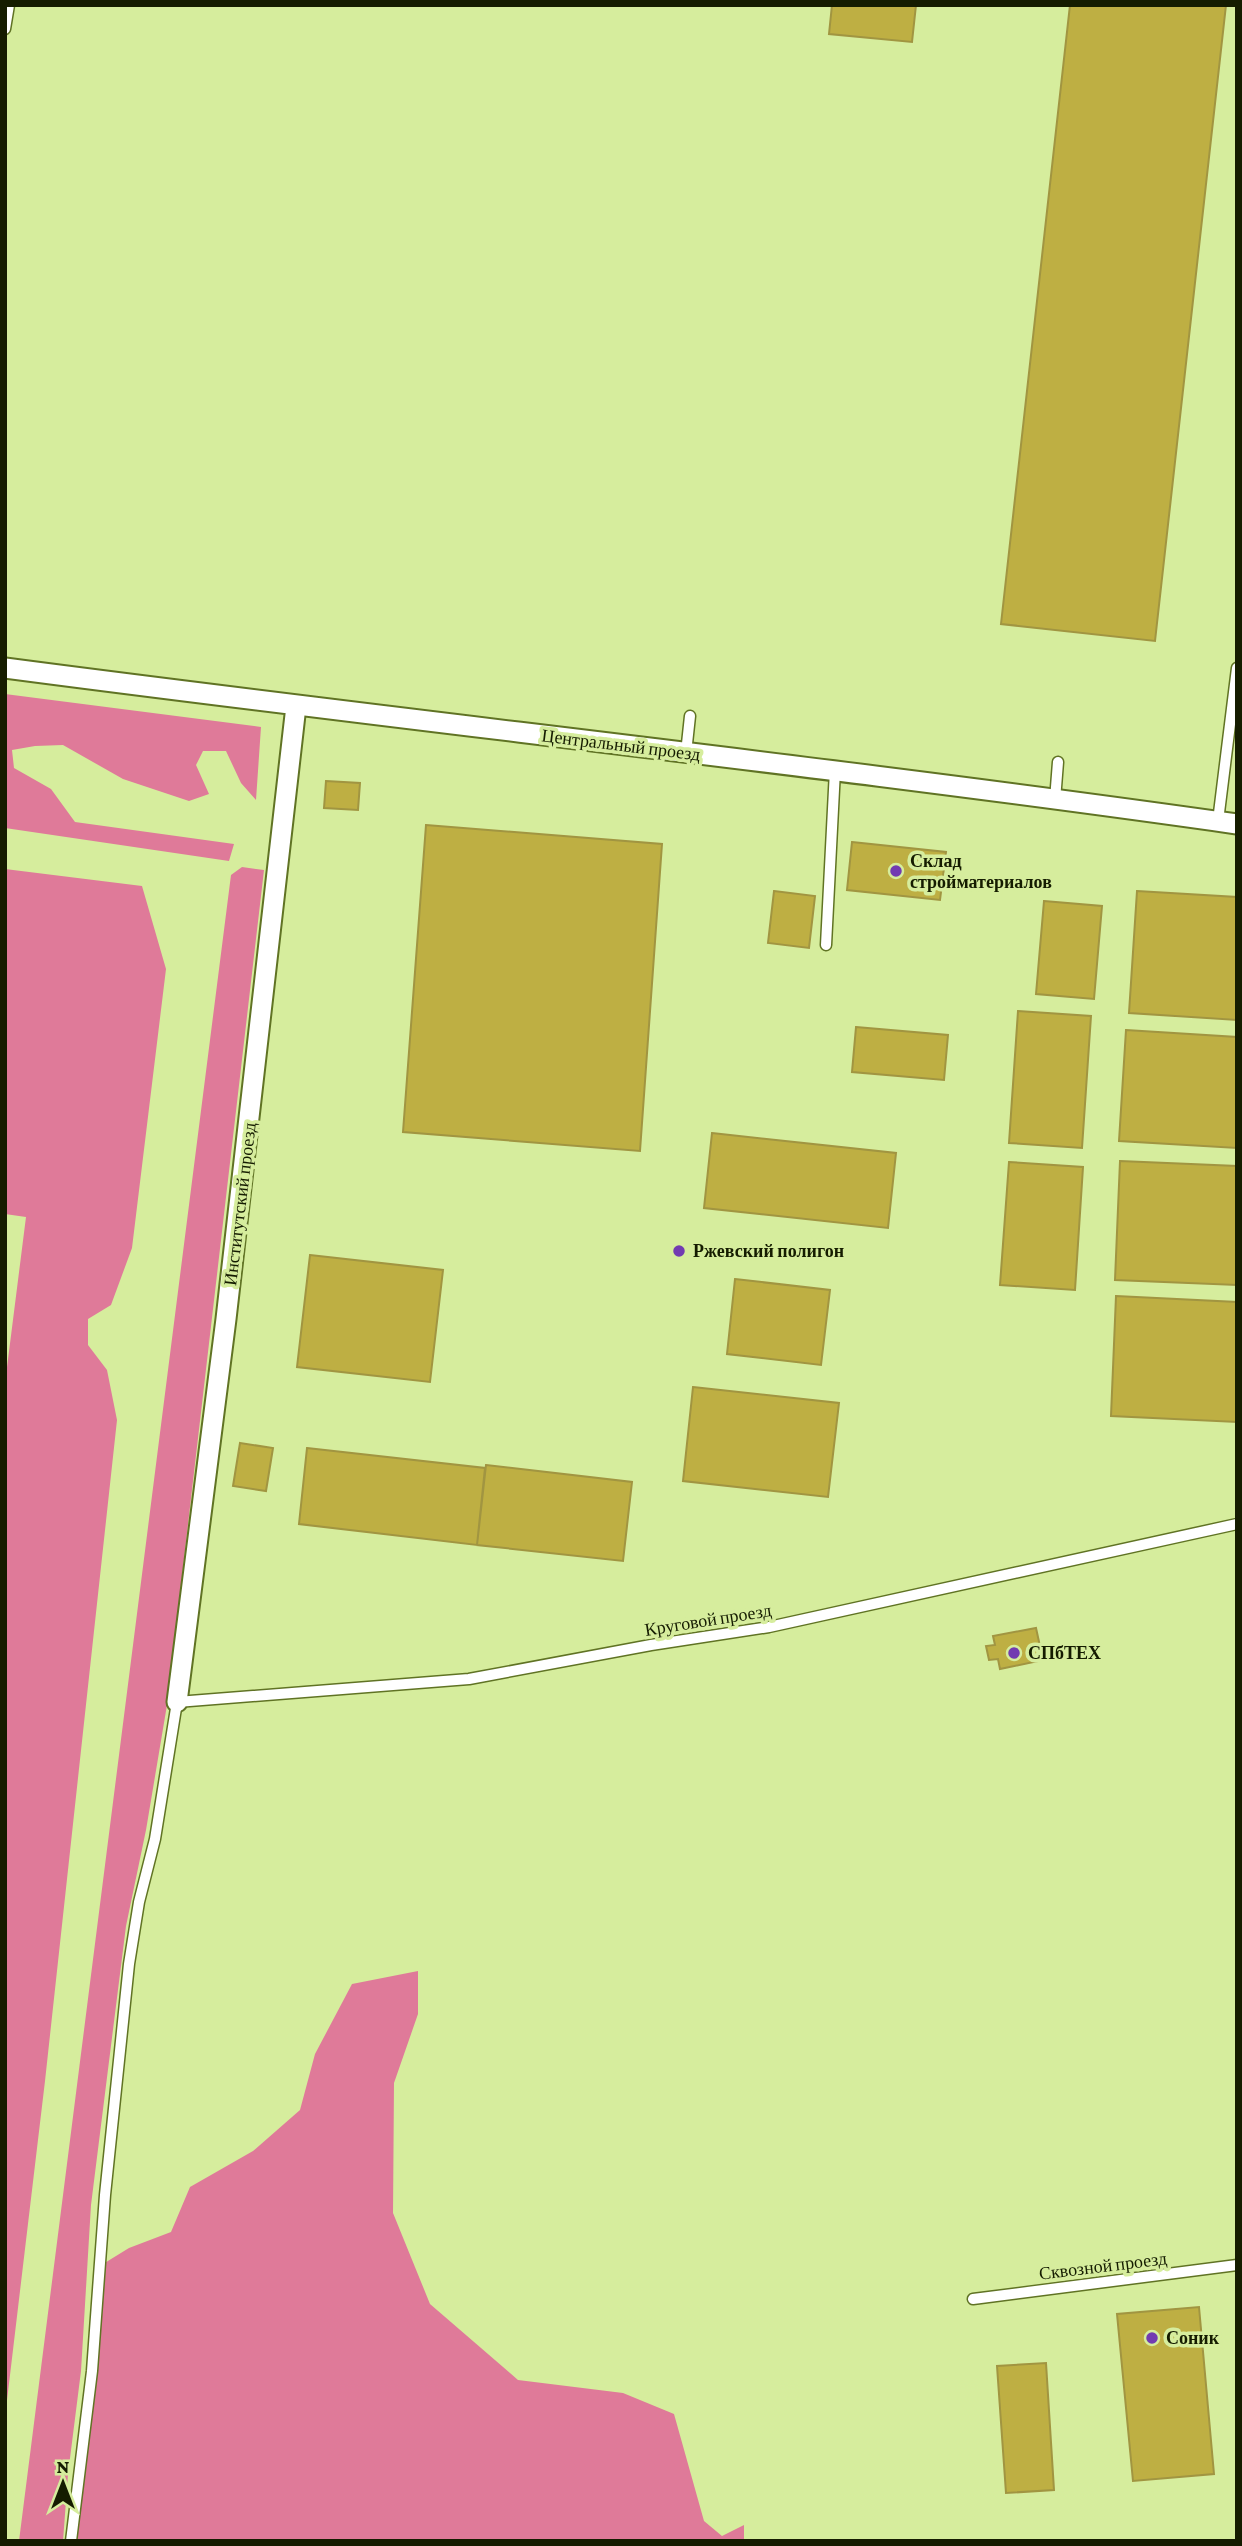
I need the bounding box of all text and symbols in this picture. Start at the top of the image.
street label: Центральный проезд [540,725,702,765]
place label: Склад стройматериалов [910,851,1052,892]
marker: Склад стройматериалов [888,863,904,879]
street label: Институтский проезд [220,1121,260,1287]
place label: Ржевский полигон [693,1241,844,1261]
marker: Ржевский полигон [671,1243,687,1259]
street label: Круговой проезд [643,1600,773,1640]
place label: СПбТЕХ [1028,1643,1101,1663]
marker: СПбТЕХ [1006,1645,1022,1661]
street label: Сквозной проезд [1038,2248,1168,2284]
place label: Соник [1166,2328,1220,2348]
marker: Соник [1144,2330,1160,2346]
north arrow [28,2448,98,2518]
text: N [57,2456,70,2477]

